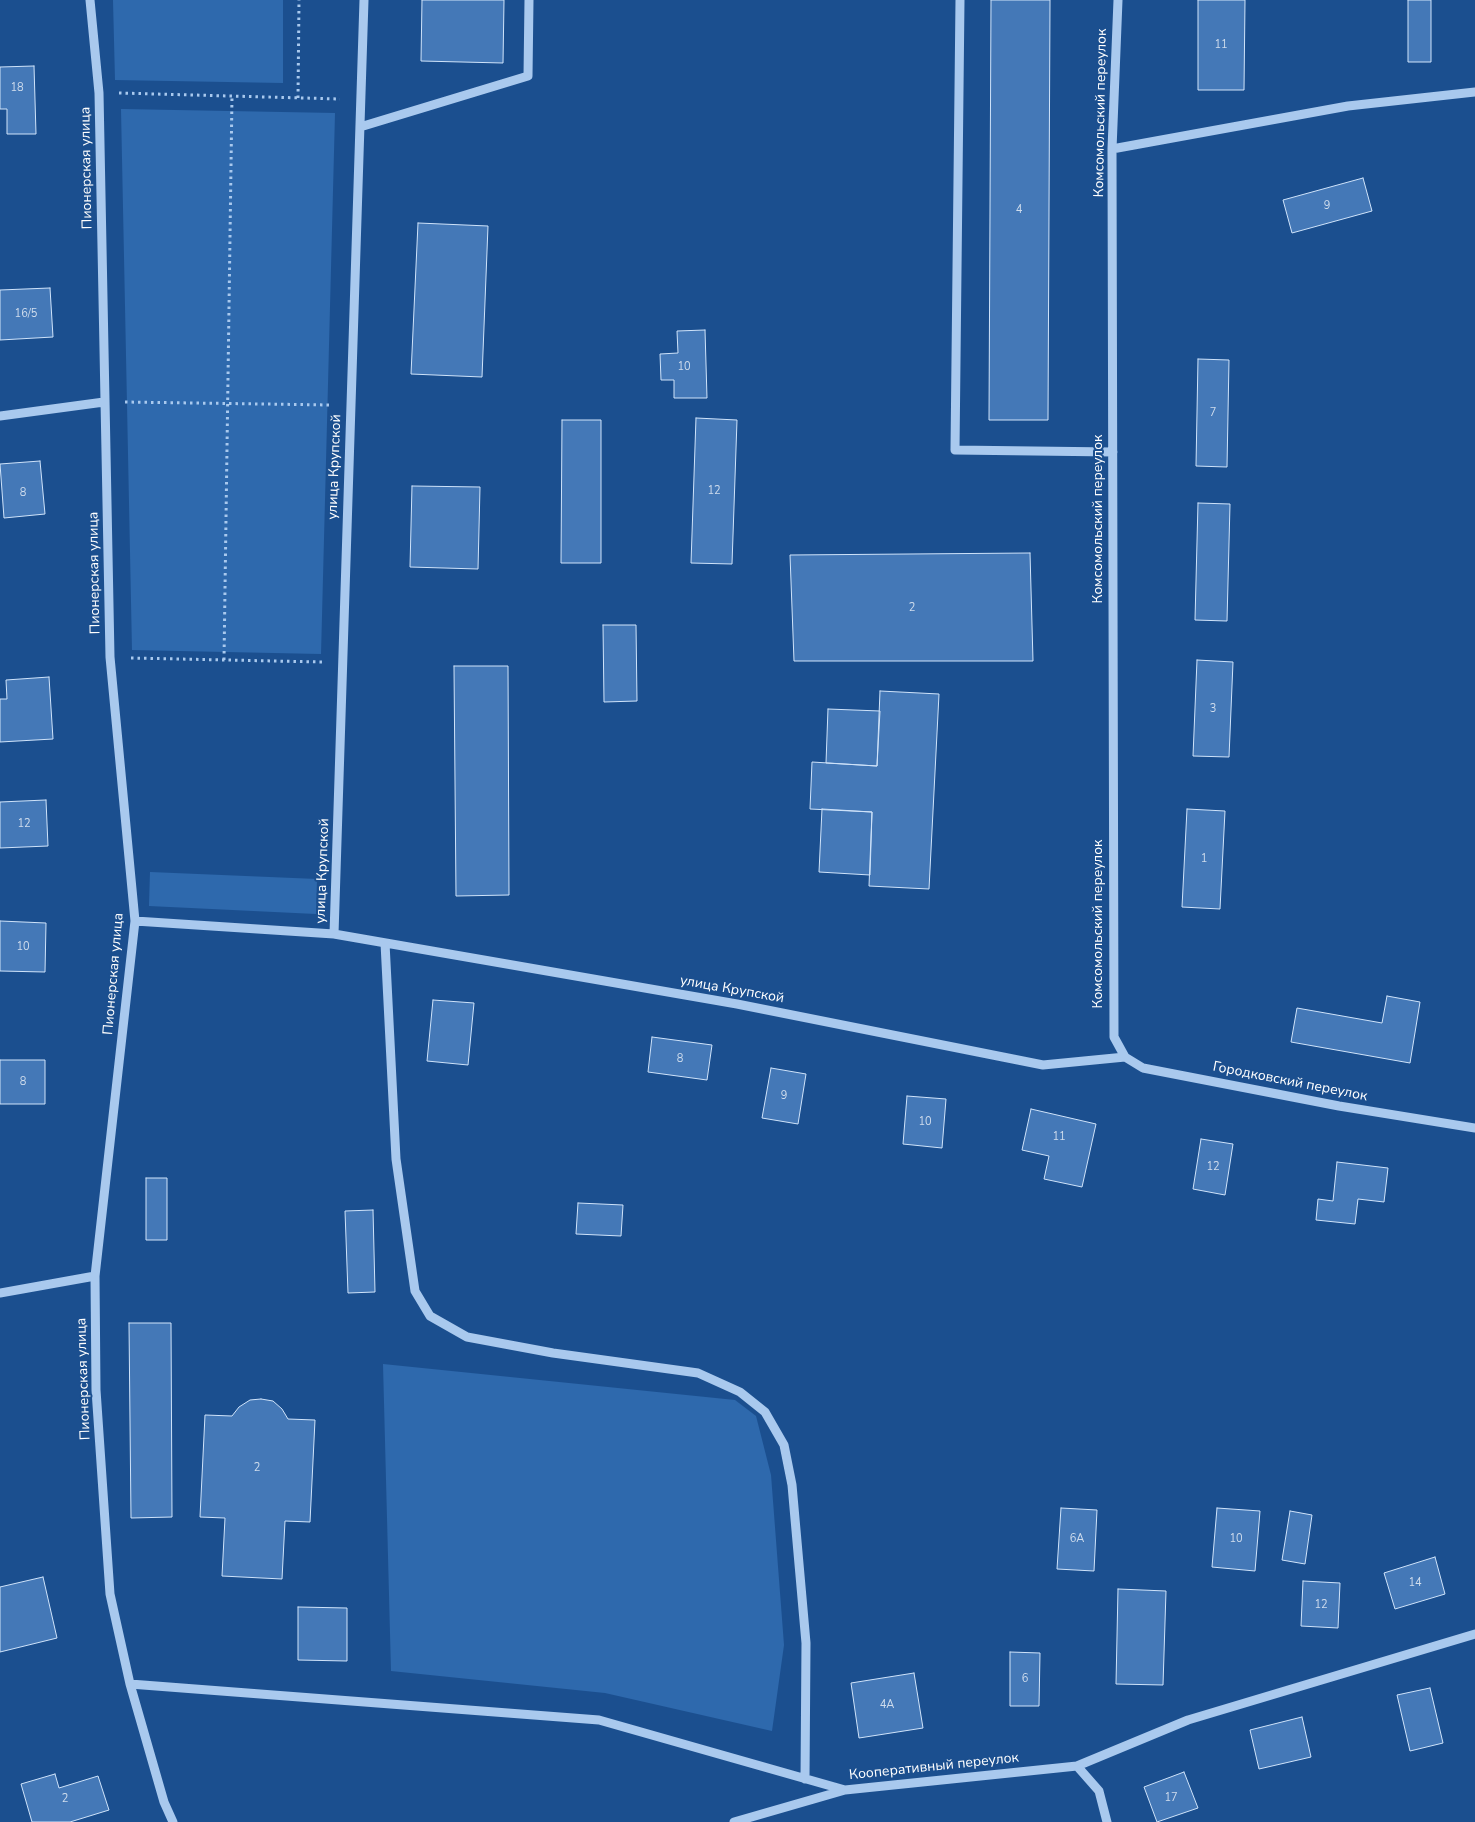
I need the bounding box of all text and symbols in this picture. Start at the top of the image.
street label: Комсомольский переулок [1091,28,1111,198]
house number: 11 [1214,38,1228,52]
house number: 18 [10,81,24,95]
street label: Пионерская улица [78,107,96,229]
house number: 9 [1324,199,1330,213]
house number: 4 [1016,203,1022,217]
house number: 16/5 [15,307,37,321]
house number: 10 [677,360,691,374]
house number: 7 [1210,406,1216,420]
street label: улица Крупской [325,414,345,520]
street label: Комсомольский переулок [1091,435,1107,603]
house number: 12 [707,484,721,498]
house number: 8 [20,486,26,500]
street label: Пионерская улица [86,512,104,634]
house number: 2 [909,601,915,615]
house number: 3 [1210,702,1216,716]
house number: 12 [17,817,31,831]
street label: улица Крупской [313,818,333,924]
street label: Комсомольский переулок [1091,840,1107,1008]
house number: 1 [1201,852,1207,866]
street label: Пионерская улица [100,912,128,1036]
house number: 10 [16,940,30,954]
street label: улица Крупской [679,973,785,1007]
house number: 8 [677,1052,683,1066]
street label: Городковский переулок [1211,1059,1369,1105]
house number: 8 [20,1075,26,1089]
house number: 9 [781,1089,787,1103]
house number: 10 [918,1115,932,1129]
house number: 11 [1052,1130,1066,1144]
house number: 12 [1206,1160,1220,1174]
street label: Пионерская улица [73,1317,95,1441]
house number: 2 [254,1461,260,1475]
house number: 6А [1070,1532,1084,1546]
house number: 10 [1229,1532,1243,1546]
house number: 14 [1408,1576,1422,1590]
house number: 12 [1314,1598,1328,1612]
house number: 6 [1022,1672,1028,1686]
house number: 4А [880,1698,894,1712]
street label: Кооперативный переулок [848,1750,1020,1784]
house number: 17 [1164,1791,1178,1805]
house number: 2 [62,1792,68,1806]

